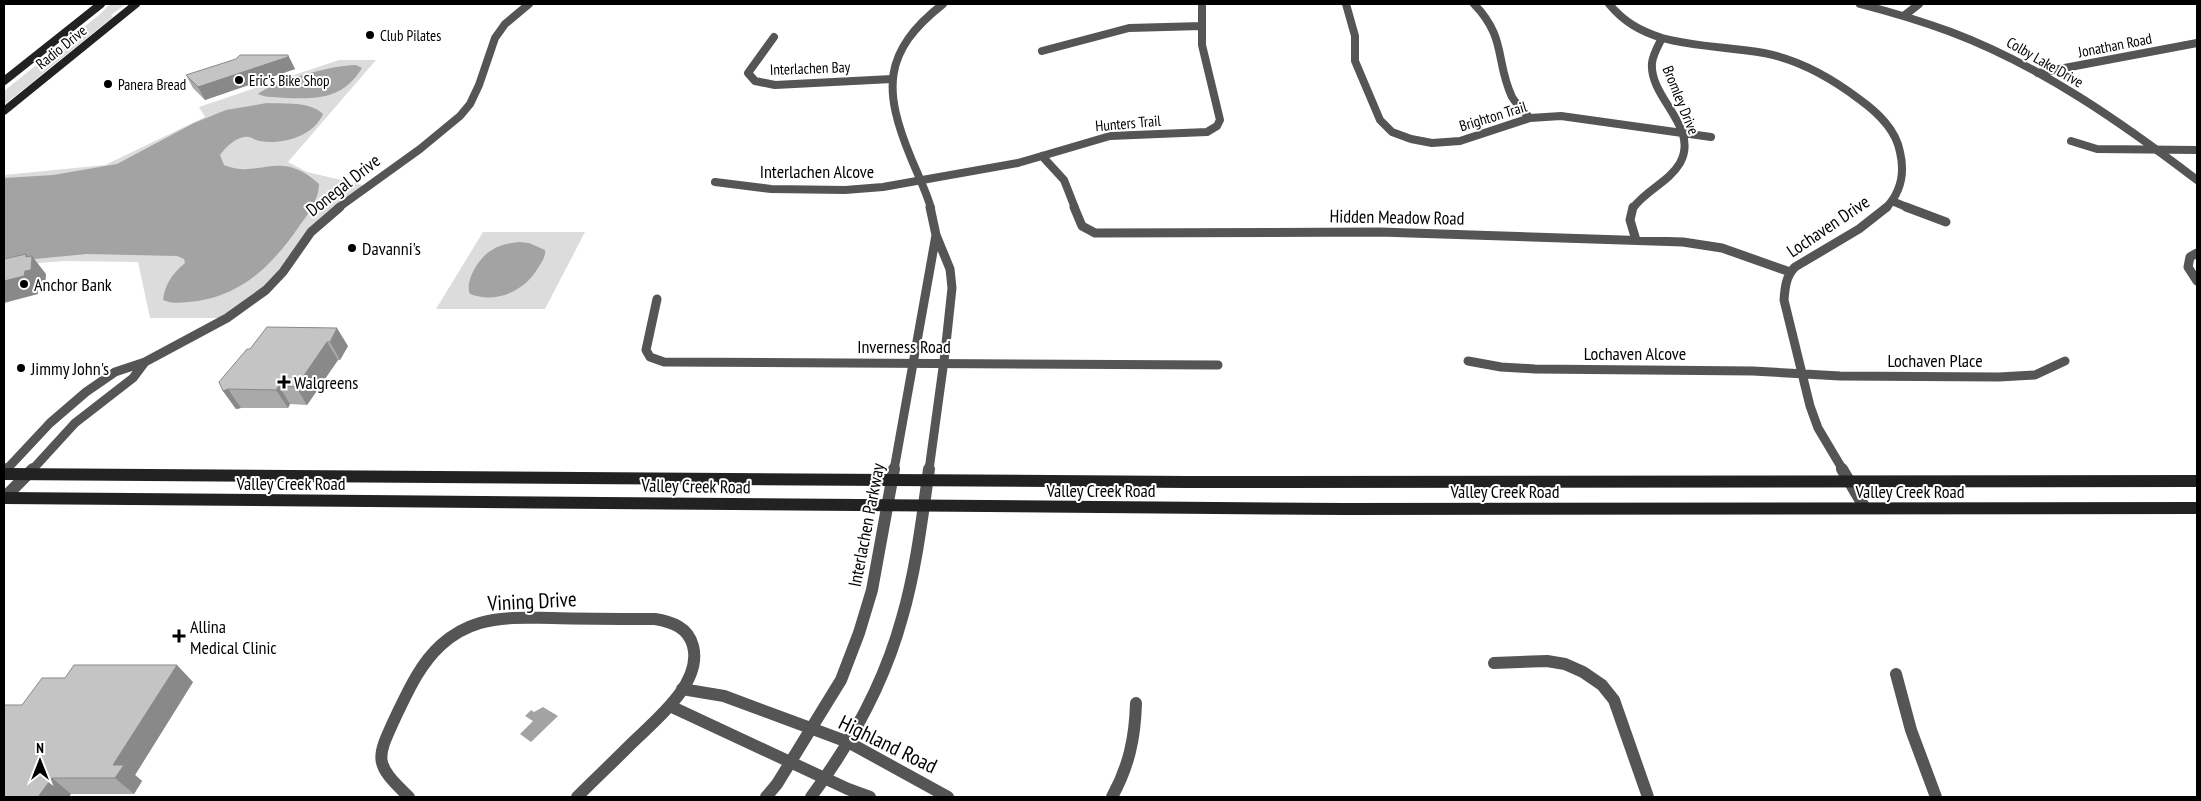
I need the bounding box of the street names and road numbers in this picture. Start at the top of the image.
street label: Radio Drive [32,21,90,73]
street label: Jonathan Road [2076,29,2154,62]
street label: Colby Lake Drive [2003,32,2087,92]
street label: Interlachen Bay [769,57,851,79]
street label: Bromley Drive [1659,63,1703,137]
street label: Brighton Trail [1457,97,1530,135]
street label: Hunters Trail [1094,111,1162,135]
street label: Donegal Drive [301,149,385,221]
street label: Interlachen Alcove [760,160,874,183]
street label: Lochaven Drive [1782,190,1874,262]
street label: Hidden Meadow Road [1330,204,1464,230]
street label: Inverness Road [857,335,951,358]
street label: Lochaven Alcove [1584,342,1686,365]
street label: Lochaven Place [1887,349,1983,372]
street label: Interlachen Parkway [843,461,889,589]
street label: Valley Creek Road [235,472,346,495]
street label: Valley Creek Road [640,474,751,498]
street label: Valley Creek Road [1045,479,1156,502]
street label: Valley Creek Road [1449,480,1560,503]
street label: Valley Creek Road [1854,480,1965,503]
street label: Vining Drive [486,585,577,617]
street label: Highland Road [834,709,942,779]

